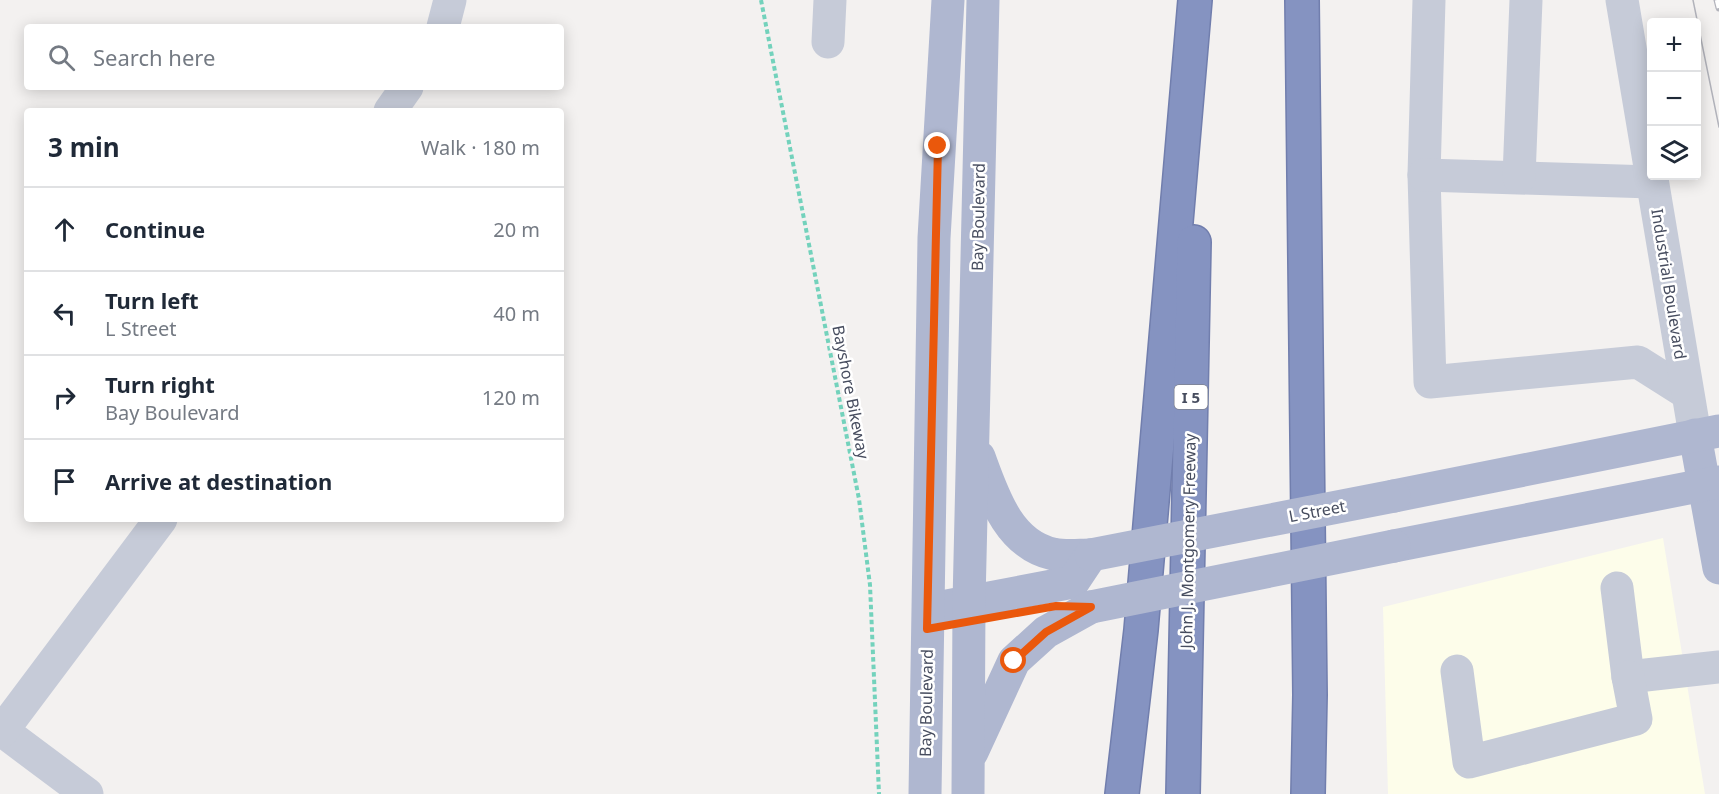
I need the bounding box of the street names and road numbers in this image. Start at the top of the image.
street label: Bay Boulevard [966,163,990,271]
street label: Industrial Boulevard [1646,207,1692,361]
street label: Bayshore Bikeway [827,323,875,462]
road number: I 5 [1174,385,1208,409]
street label: John J. Montgomery Freeway [1175,432,1201,651]
street label: L Street [1287,495,1347,527]
street label: Bay Boulevard [914,649,938,757]

